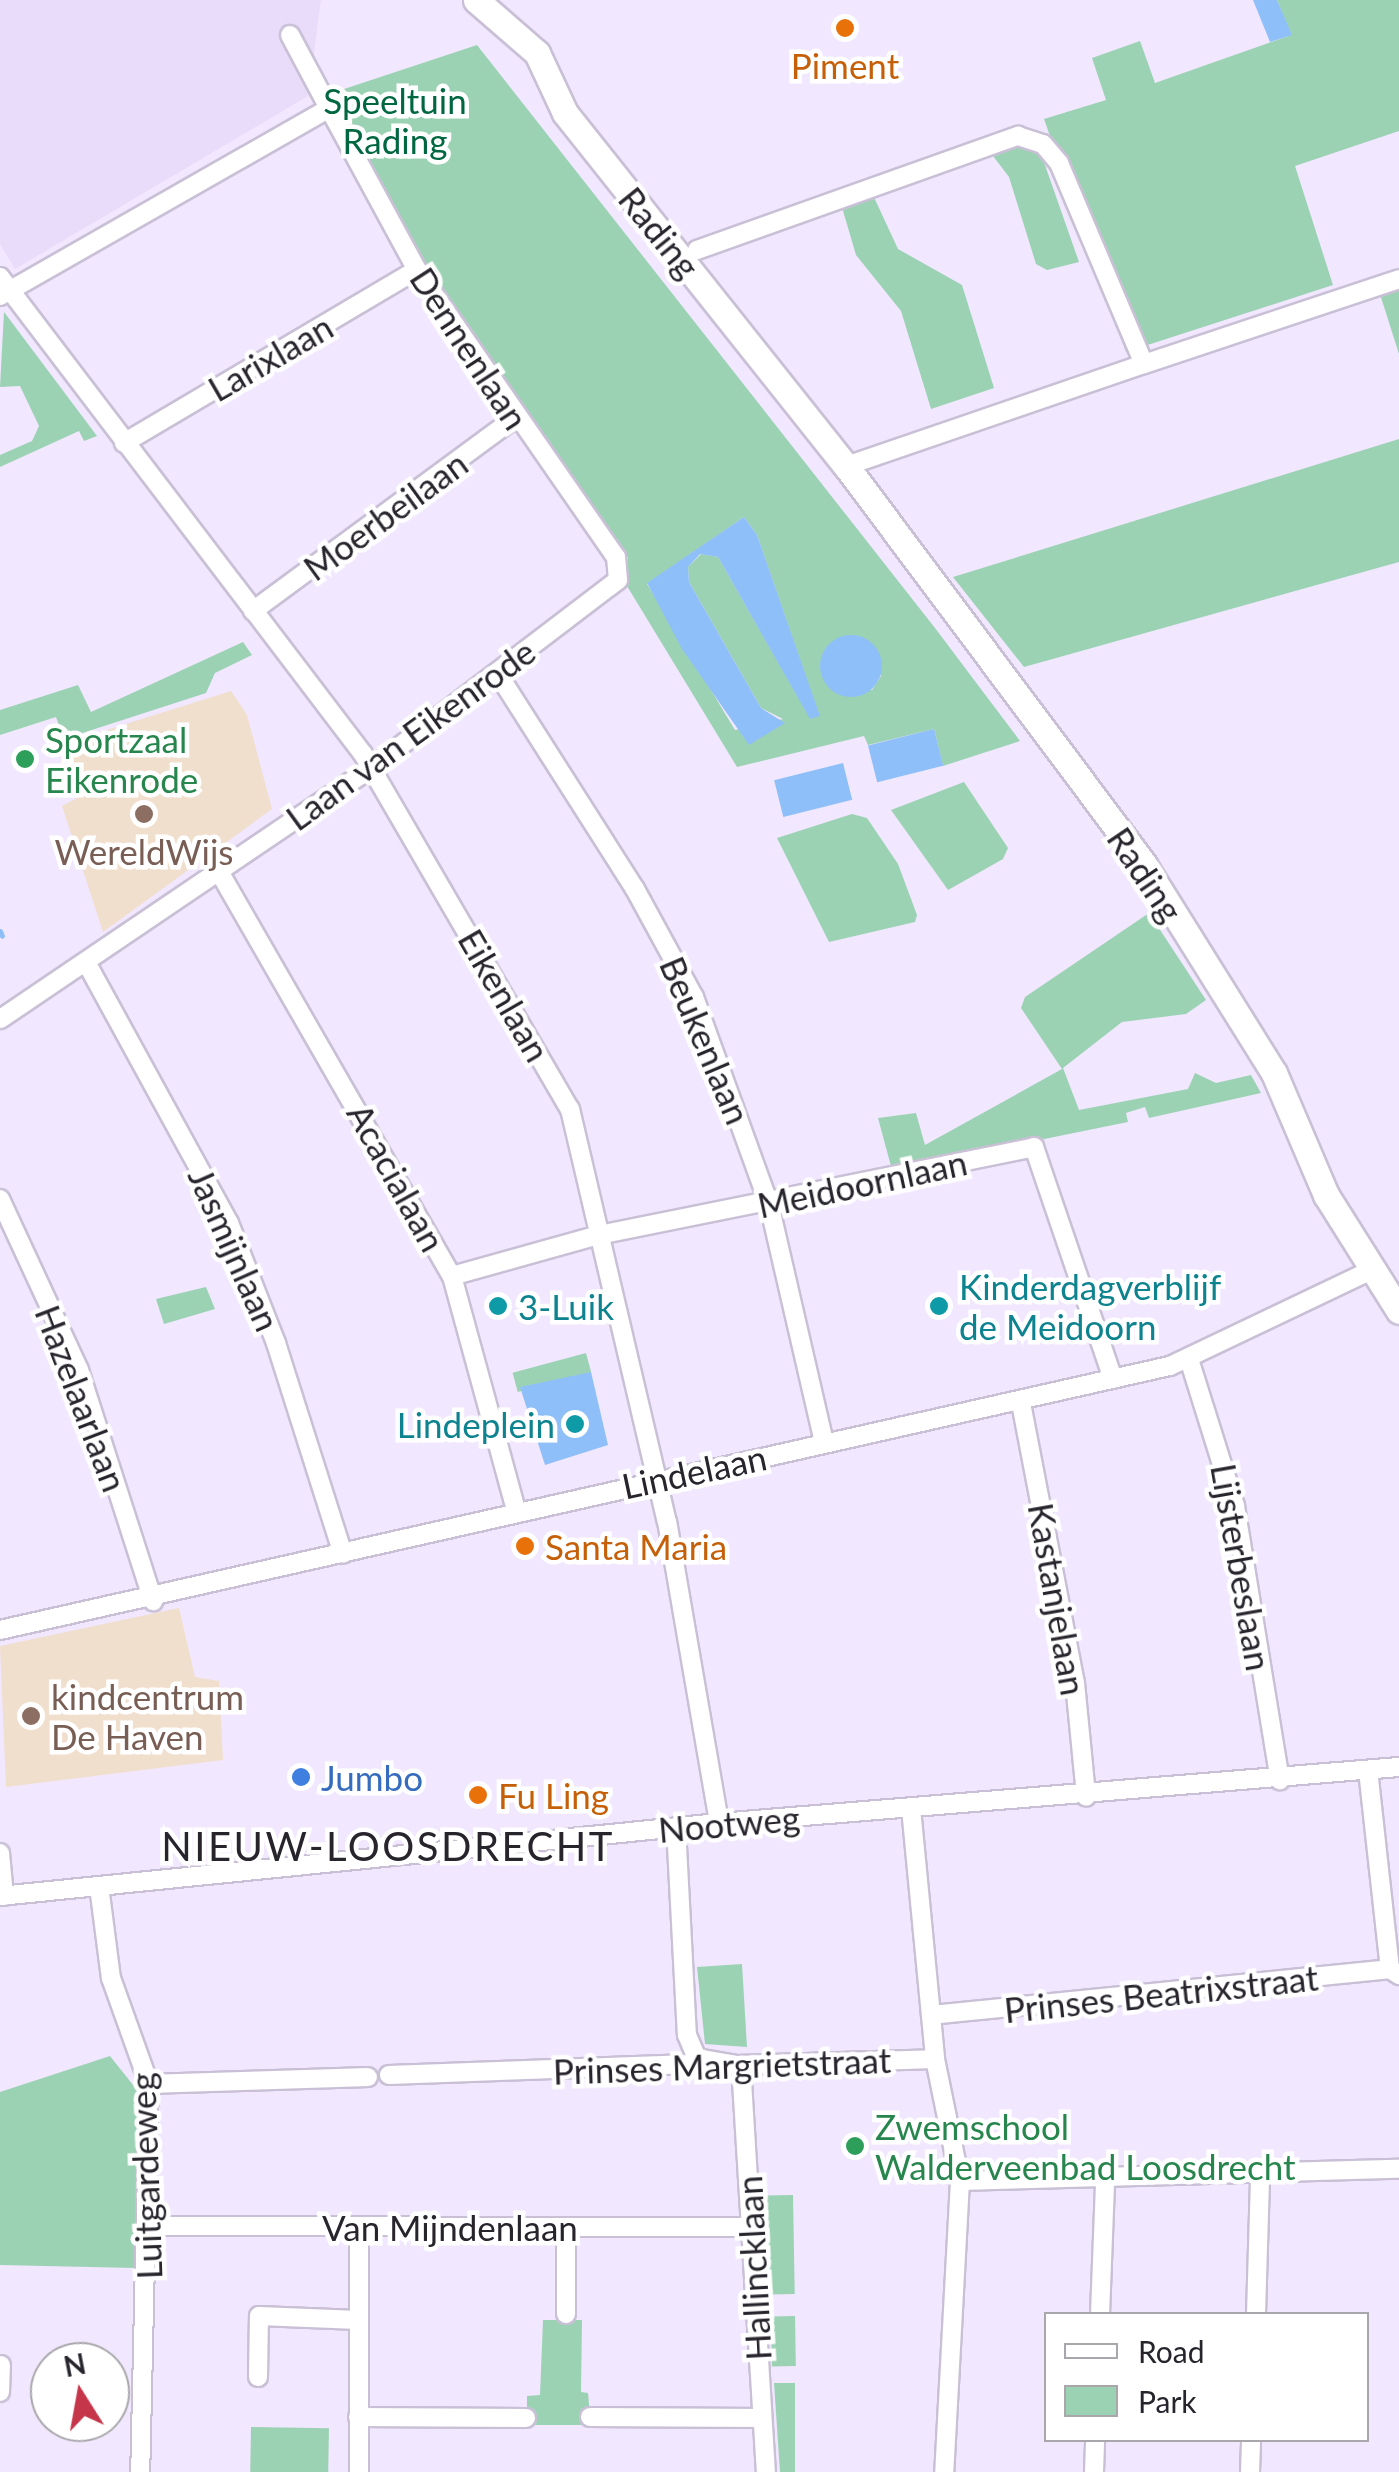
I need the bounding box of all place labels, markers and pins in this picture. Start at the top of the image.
marker: Piment [834,17,856,39]
place label: Piment [791,44,899,86]
place label: Sportzaal Eikenrode [45,718,198,800]
marker: Sportzaal Eikenrode [14,748,36,770]
marker: WereldWijs [133,803,155,825]
place label: WereldWijs [54,830,234,872]
place label: Kinderdagverblijf de Meidoorn [959,1265,1221,1347]
place label: 3-Luik [518,1285,614,1327]
marker: 3-Luik [487,1295,509,1317]
marker: Kinderdagverblijf de Meidoorn [928,1295,950,1317]
place label: Lindeplein [397,1403,555,1445]
marker: Lindeplein [564,1413,586,1435]
place label: Santa Maria [545,1525,727,1567]
marker: Santa Maria [514,1535,536,1557]
place label: kindcentrum De Haven [51,1675,244,1757]
marker: kindcentrum De Haven [20,1705,42,1727]
place label: Jumbo [321,1756,423,1798]
marker: Jumbo [290,1766,312,1788]
place label: Fu Ling [498,1774,609,1816]
marker: Fu Ling [467,1784,489,1806]
place label: Zwemschool Walderveenbad Loosdrecht [875,2105,1296,2187]
marker: Zwemschool Walderveenbad Loosdrecht [844,2135,866,2157]

